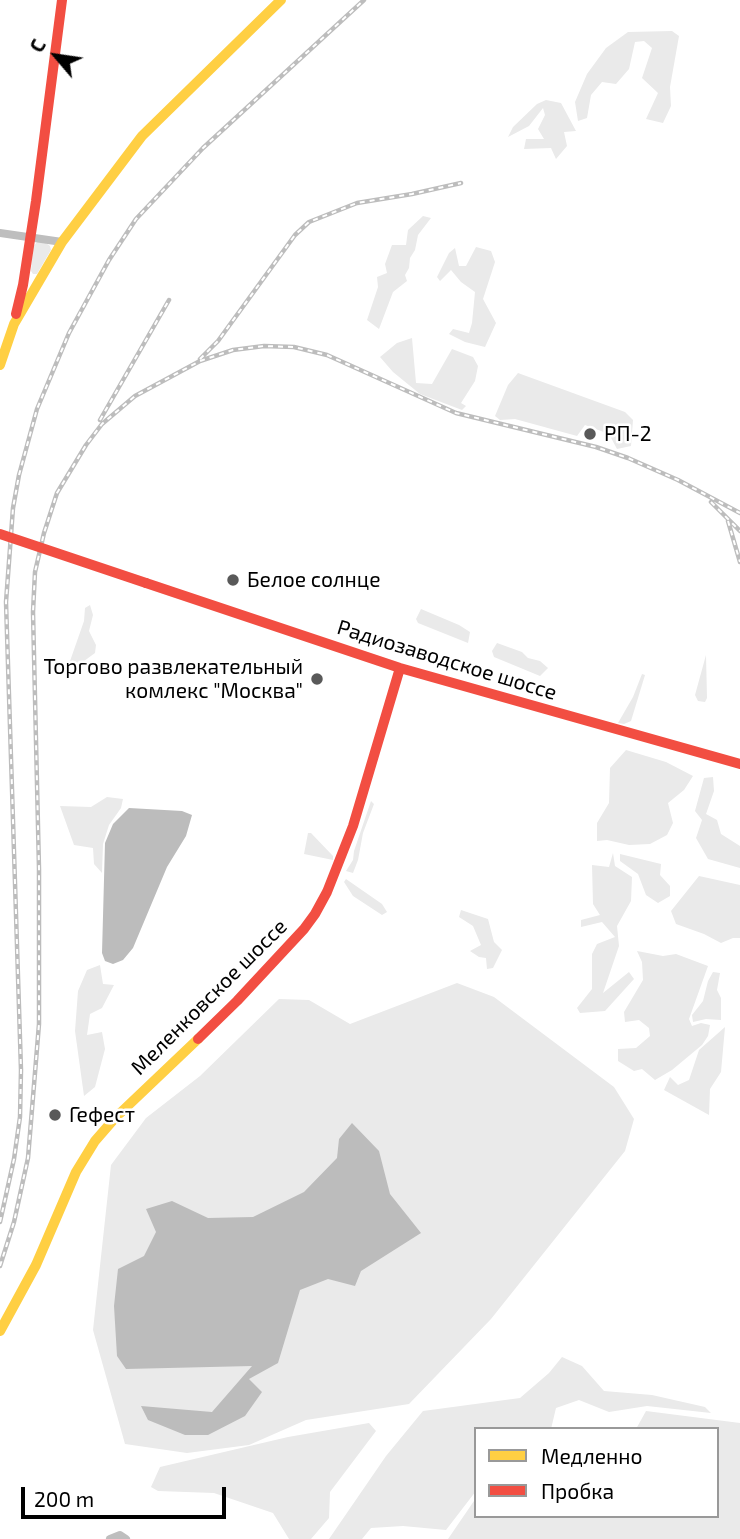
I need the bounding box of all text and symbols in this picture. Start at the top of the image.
north arrow [21,21,91,91]
text: С [24,35,50,56]
place label: РП-2 [604,421,652,447]
marker: РП-2 [582,426,598,442]
place label: Белое солнце [247,567,380,593]
marker: Белое солнце [225,572,241,588]
street label: Радиозаводское шоссе [334,615,560,705]
place label: Торгово развлекательный комлекс "Москва" [43,654,303,704]
marker: Торгово развлекательный комлекс "Москва" [309,671,325,687]
street label: Меленковское шоссе [126,914,292,1080]
place label: Гефест [69,1102,135,1128]
marker: Гефест [47,1107,63,1123]
legend [474,1427,719,1518]
text: Медленно [541,1443,643,1468]
scale bar [24,1472,229,1516]
text: Пробка [541,1478,614,1503]
text: 200 m [34,1486,94,1511]

